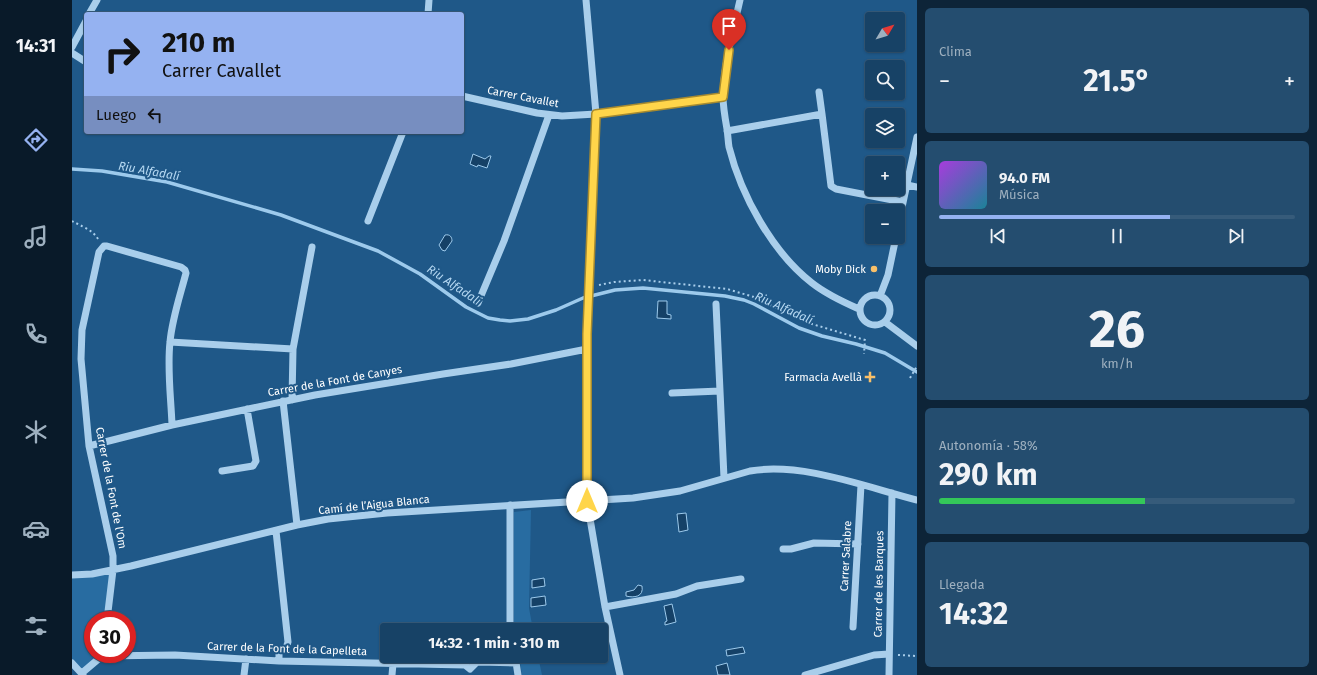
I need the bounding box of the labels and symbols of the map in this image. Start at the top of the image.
pin [712,9,746,50]
north arrow [865,12,905,52]
street label: Carrer Cavallet [486,84,560,110]
water label: Riu Alfadalí [117,159,181,183]
water label: Riu Alfadalí [424,262,484,309]
place label: Moby Dick [815,263,866,276]
marker: Moby Dick [869,264,879,274]
water label: Riu Alfadalí [753,289,816,327]
street label: Carrer de la Font de Canyes [267,363,403,399]
place label: Farmacia Avellà [784,371,862,384]
marker: Farmacia Avellà [865,372,875,382]
street label: Carrer de la Font de l'Om [93,426,129,550]
position arrow [566,480,608,522]
street label: Camí de l’Aigua Blanca [318,493,430,517]
street label: Carrer Salabre [838,520,854,592]
street label: Carrer de les Barques [872,531,886,637]
speed limit sign: 30 [84,611,136,663]
street label: Carrer de la Font de la Capelleta [207,640,367,658]

